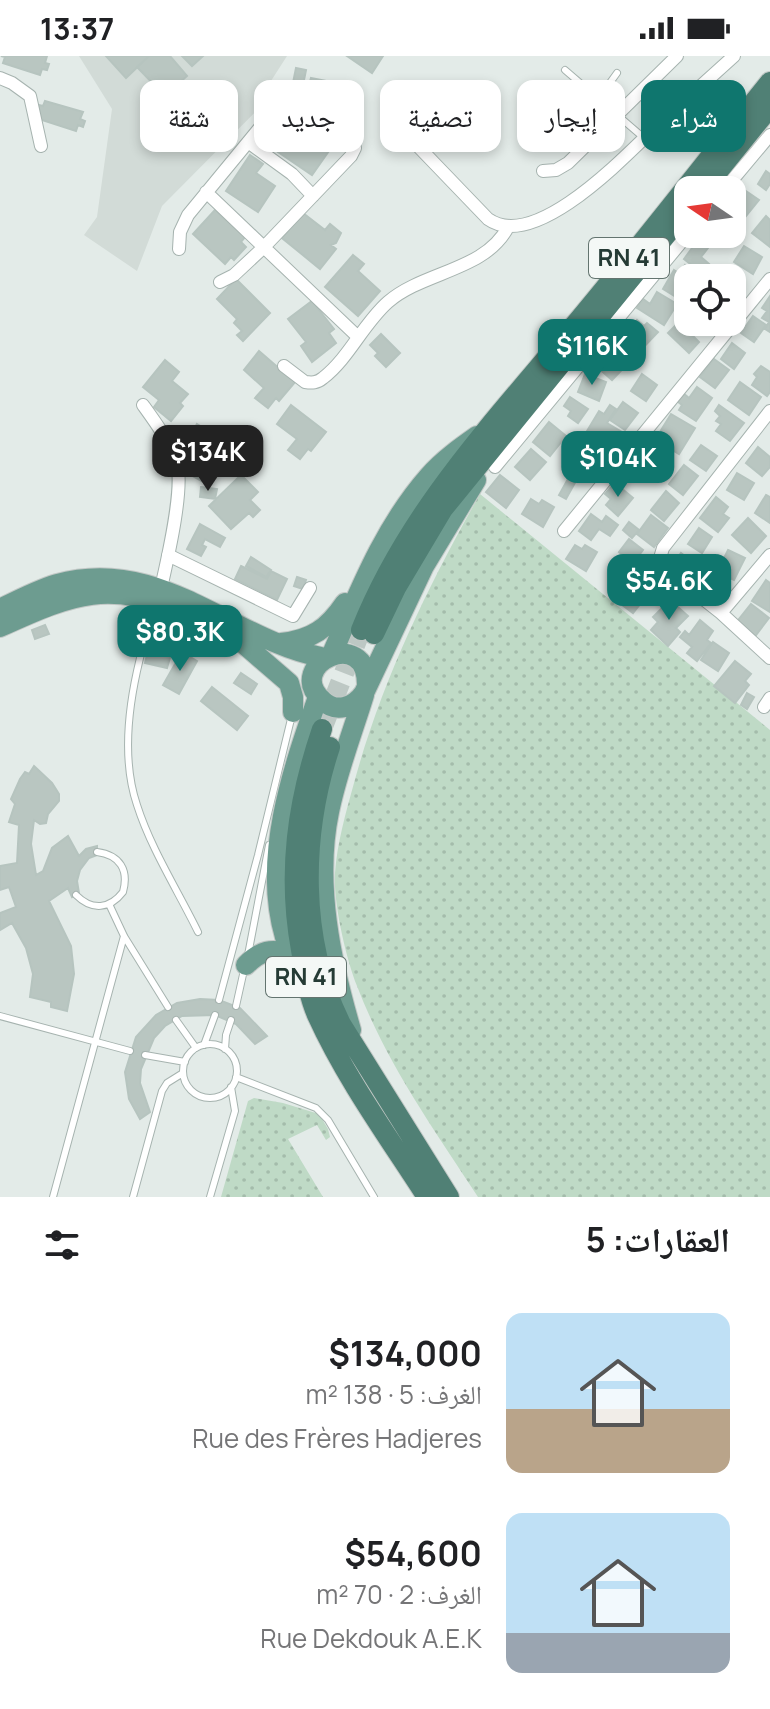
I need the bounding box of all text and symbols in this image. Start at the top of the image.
text: 13:37 [40,8,114,49]
chip: شقة [140,80,238,152]
chip: جديد [254,80,364,152]
chip: تصفية [380,80,501,152]
chip: إيجار [517,80,625,152]
chip: شراء [641,80,746,152]
north arrow [674,176,746,248]
map controls [674,176,746,336]
road number: RN 41 [589,238,669,278]
button: locate [674,264,746,336]
pin: $116K [536,319,648,387]
text: $116K [556,327,628,363]
pin: $134K [152,425,264,493]
pin: $104K [562,431,674,499]
text: $134K [170,433,246,469]
text: $104K [579,439,657,475]
pin: $54.6K [604,554,734,622]
text: $54.6K [625,562,713,598]
pin: $80.3K [115,605,245,673]
text: $80.3K [135,613,225,649]
road number: RN 41 [266,957,346,997]
text: العقارات: 5 [586,1216,730,1262]
icon: filters [40,1223,84,1267]
text: $134,000 [329,1330,482,1376]
icon: home [570,1345,666,1441]
text: الغرف: 5 · 138 m² [305,1376,482,1412]
text: Rue des Frères Hadjeres [192,1420,482,1456]
text: $54,600 [345,1530,482,1576]
icon: home [570,1545,666,1641]
text: الغرف: 2 · 70 m² [316,1576,482,1612]
text: Rue Dekdouk A.E.K [260,1620,482,1656]

